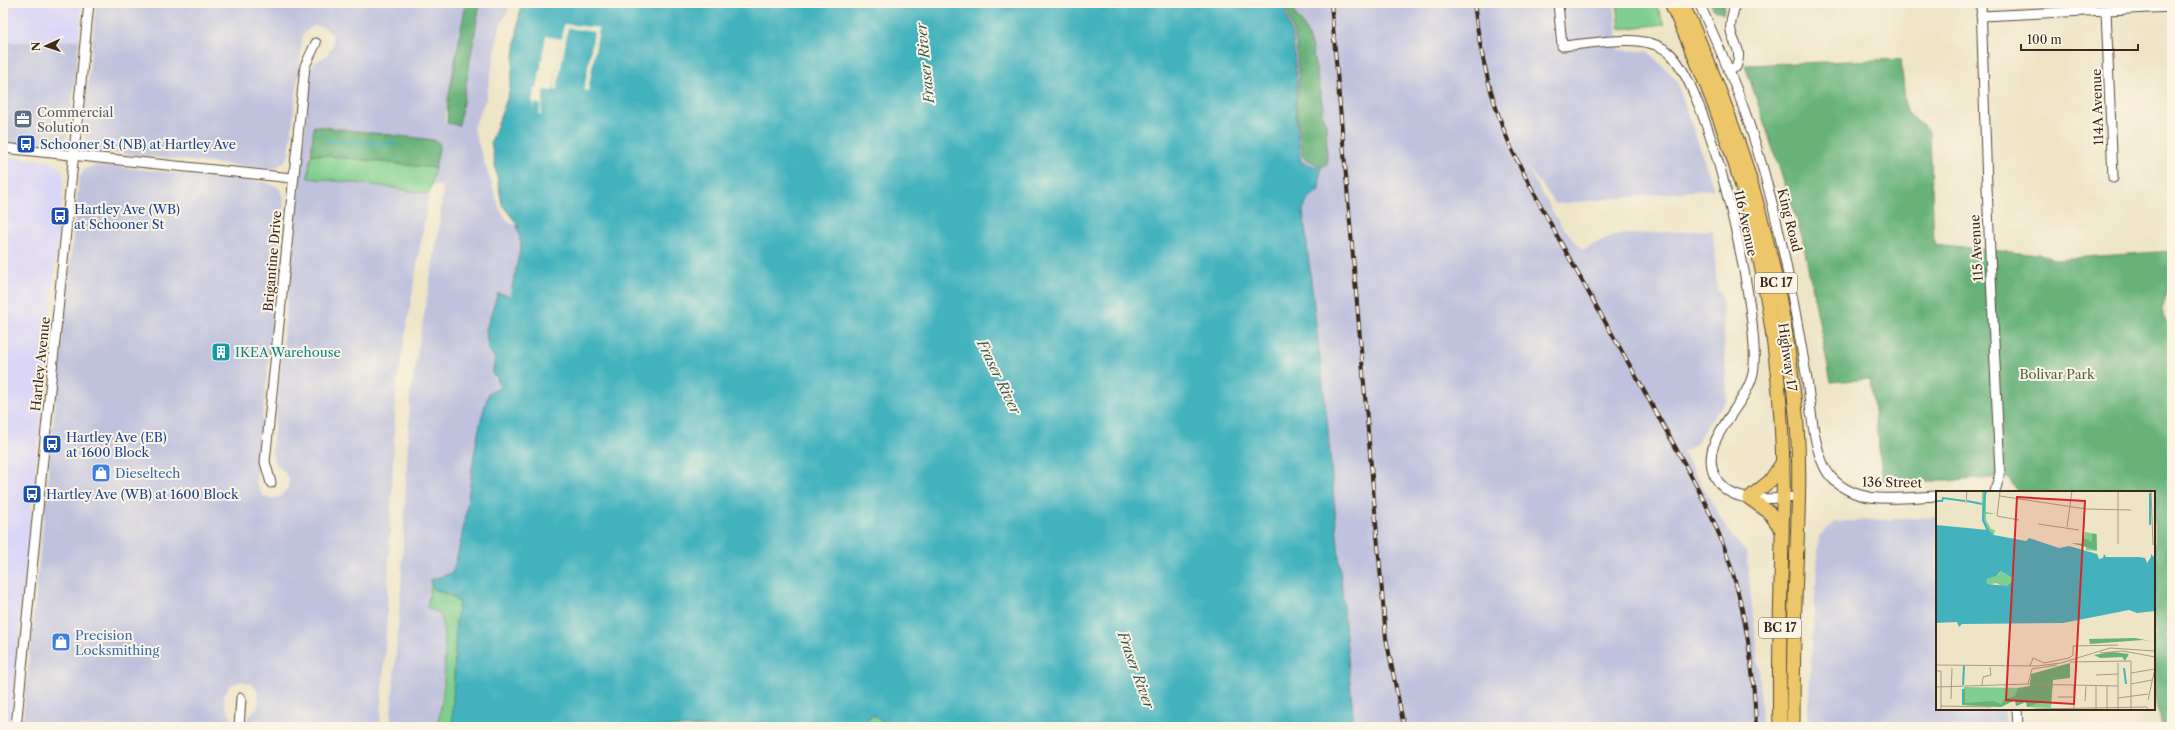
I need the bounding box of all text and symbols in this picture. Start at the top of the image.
water label: Fraser River [912,20,938,105]
north arrow [26,26,66,66]
scale bar [2021,26,2138,52]
text: 100 m [2027,32,2062,47]
text: N [29,41,43,52]
street label: 114A Avenue [2088,68,2106,146]
place label: Commercial Solution [37,104,113,135]
office icon: Commercial Solution [12,108,34,130]
bus stop icon: Schooner St (NB) at Hartley Ave [15,133,37,155]
place label: Schooner St (NB) at Hartley Ave [40,136,236,152]
street label: King Road [1774,187,1806,253]
street label: 116 Avenue [1731,188,1761,258]
place label: Hartley Ave (WB) at Schooner St [74,201,180,232]
bus stop icon: Hartley Ave (WB) at Schooner St [49,205,71,227]
street label: Brigantine Drive [260,210,284,312]
street label: 115 Avenue [1966,214,1986,282]
road number: BC 17 [1755,273,1797,293]
street label: Hartley Avenue [27,316,53,412]
street label: Highway 17 [1775,322,1801,393]
water label: Fraser River [973,336,1025,419]
building icon: IKEA Warehouse [210,341,232,363]
place label: IKEA Warehouse [235,344,341,360]
park label: Bolivar Park [2019,366,2095,382]
place label: Hartley Ave (EB) at 1600 Block [66,429,167,460]
bus stop icon: Hartley Ave (EB) at 1600 Block [41,433,63,455]
shop icon: Dieseltech [90,462,112,484]
place label: Dieseltech [115,465,180,481]
street label: 136 Street [1862,473,1923,491]
bus stop icon: Hartley Ave (WB) at 1600 Block [21,483,43,505]
place label: Hartley Ave (WB) at 1600 Block [46,486,239,502]
inset map [1936,491,2155,710]
road number: BC 17 [1759,618,1801,638]
place label: Precision Locksmithing [75,627,159,658]
water label: Fraser River [1113,628,1159,713]
shop icon: Precision Locksmithing [50,631,72,653]

